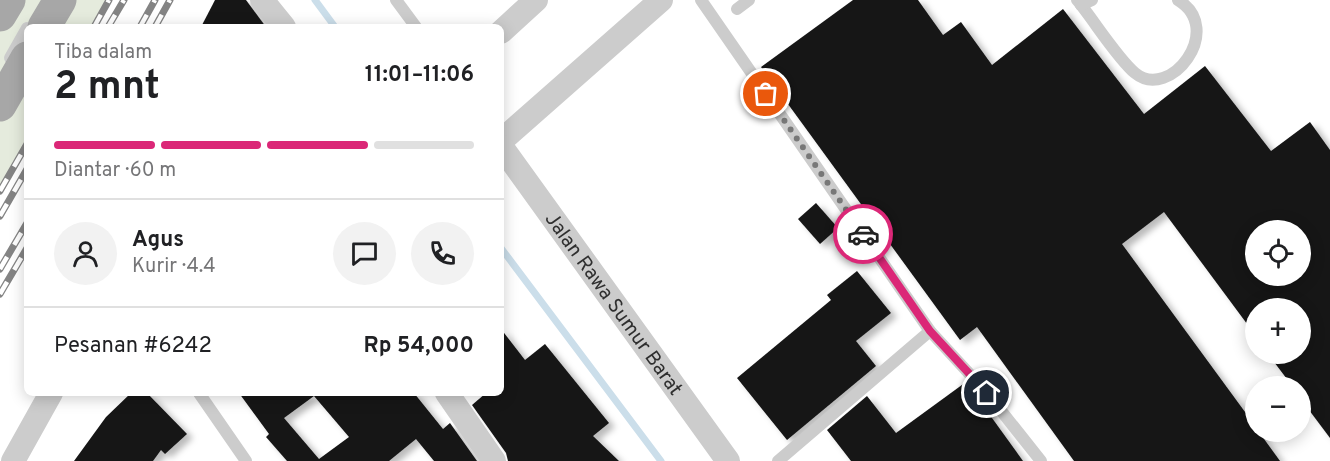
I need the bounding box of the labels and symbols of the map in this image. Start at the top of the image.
pin [740,68,791,119]
courier [833,204,893,264]
street label: Jalan Rawa Sumur Barat [538,208,688,401]
pin [961,367,1012,418]

